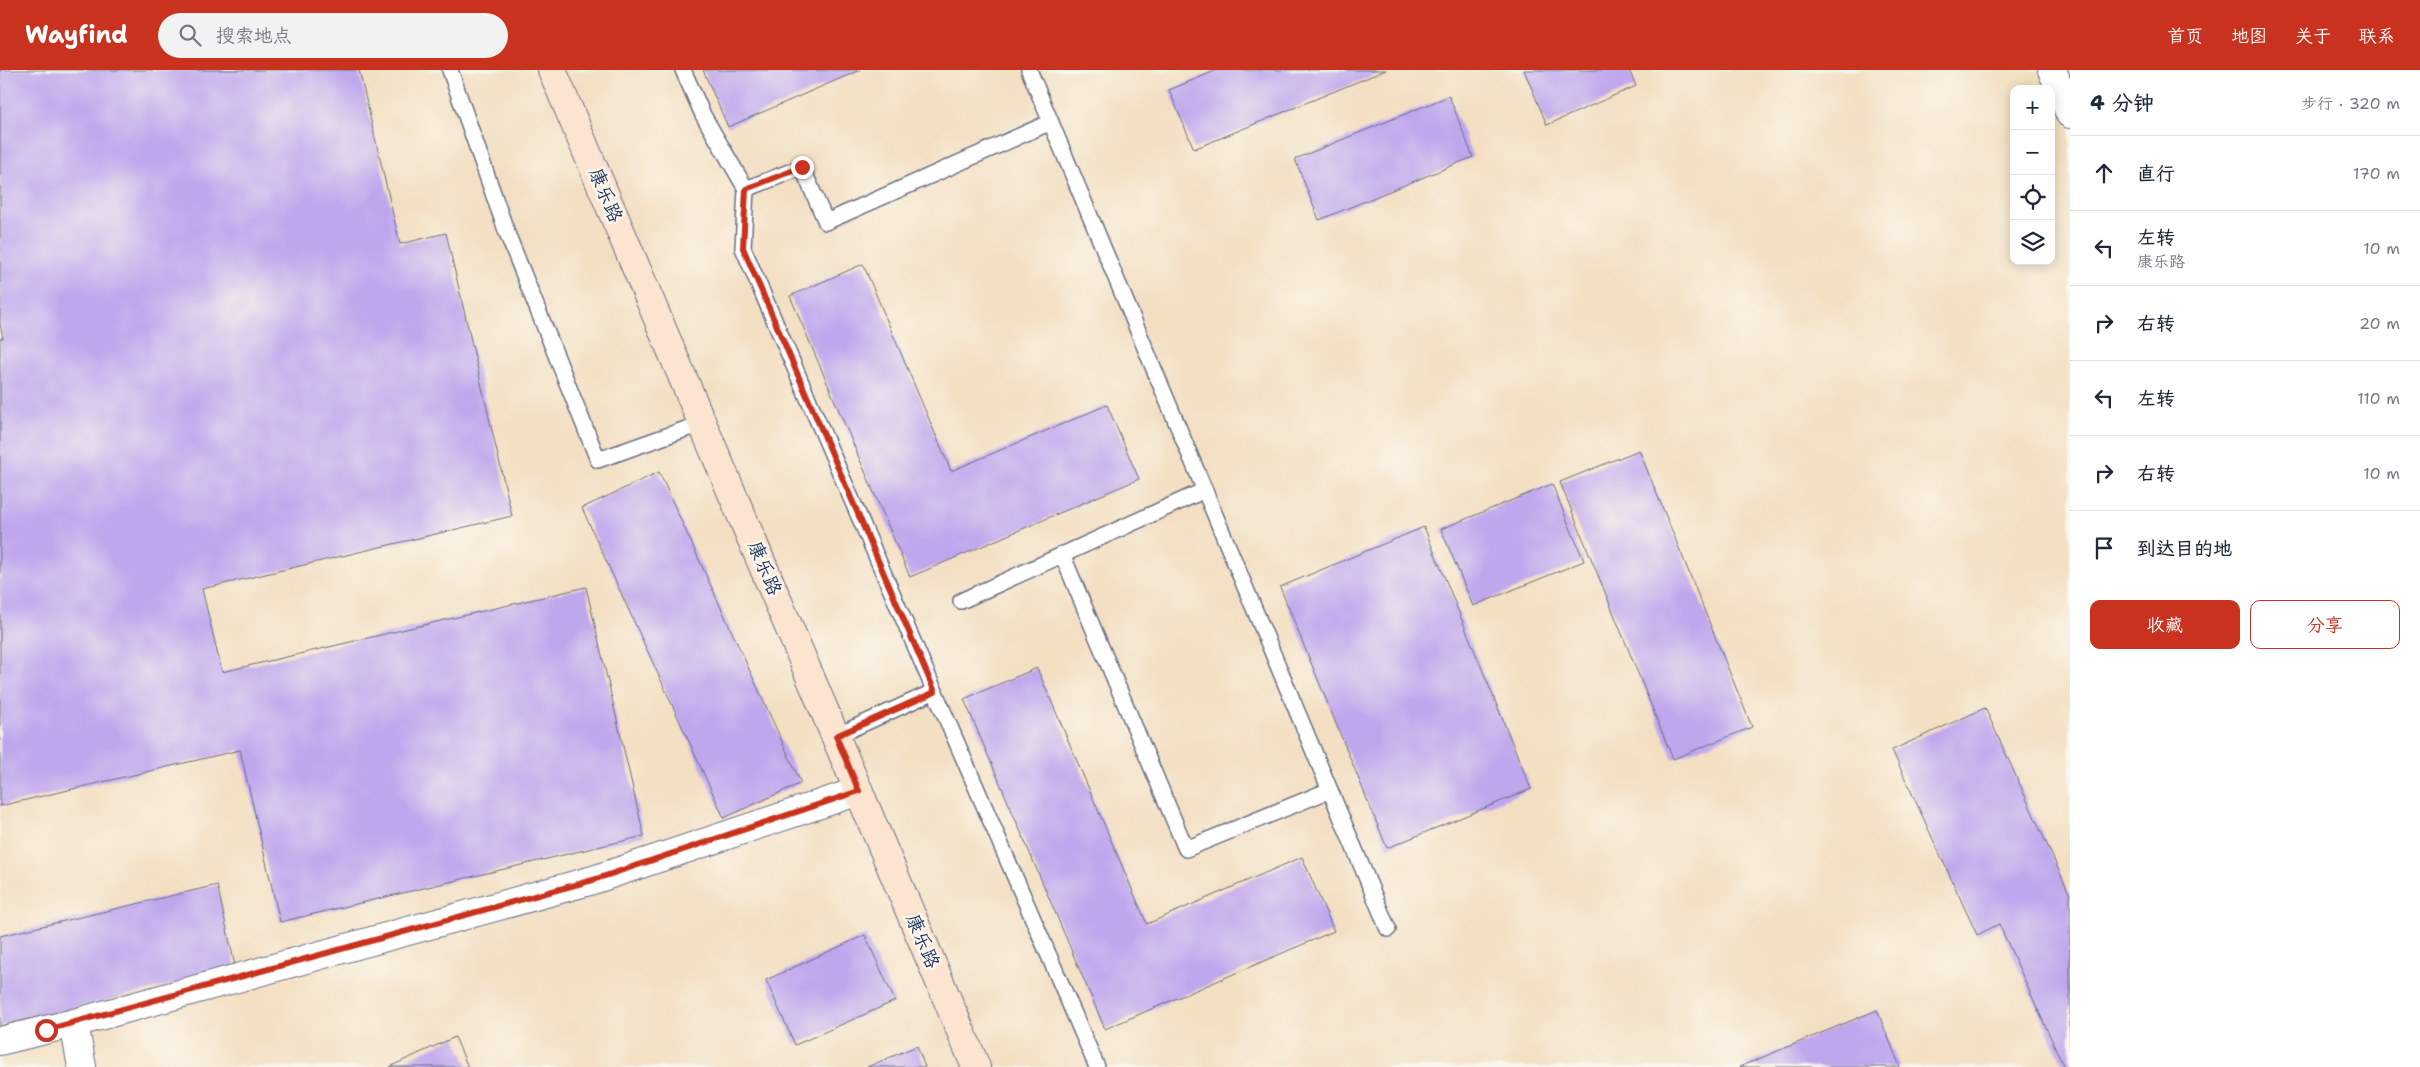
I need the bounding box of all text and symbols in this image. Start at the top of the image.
search box [158,13,508,58]
text: Wayfind [25,19,128,51]
icon: search [176,21,204,49]
text: 搜索地点 [216,23,292,48]
text: 首页 [2167,24,2203,48]
text: 地图 [2231,24,2267,48]
text: 关于 [2295,24,2331,48]
text: 联系 [2359,24,2395,48]
map controls [2010,85,2055,265]
button: + [2010,85,2055,130]
text: 4 分钟 [2090,89,2154,117]
text: 步行 · 320 m [2301,93,2400,114]
button: − [2010,130,2055,175]
route end [791,156,814,179]
icon: ahead [2090,159,2118,187]
text: 直行 [2137,161,2175,186]
text: 170 m [2353,163,2400,184]
street label: 康乐路 [583,164,629,226]
button: locate [2010,175,2055,220]
button: layers [2010,220,2055,265]
text: 左转 [2137,225,2175,250]
icon: left [2090,234,2118,262]
text: 10 m [2363,238,2400,259]
text: 康乐路 [2137,251,2185,272]
icon: right [2090,309,2118,337]
text: 右转 [2137,311,2175,336]
text: 20 m [2359,313,2400,334]
icon: left [2090,384,2118,412]
text: 左转 [2137,386,2175,411]
text: 110 m [2357,388,2400,409]
icon: right [2090,459,2118,487]
text: 右转 [2137,461,2175,486]
text: 10 m [2363,463,2400,484]
icon: arrive [2090,534,2118,562]
text: 到达目的地 [2137,536,2232,561]
street label: 康乐路 [742,537,788,599]
button: 收藏 [2090,600,2240,649]
button: 分享 [2250,600,2400,649]
street label: 康乐路 [900,910,946,972]
route start [35,1019,58,1042]

